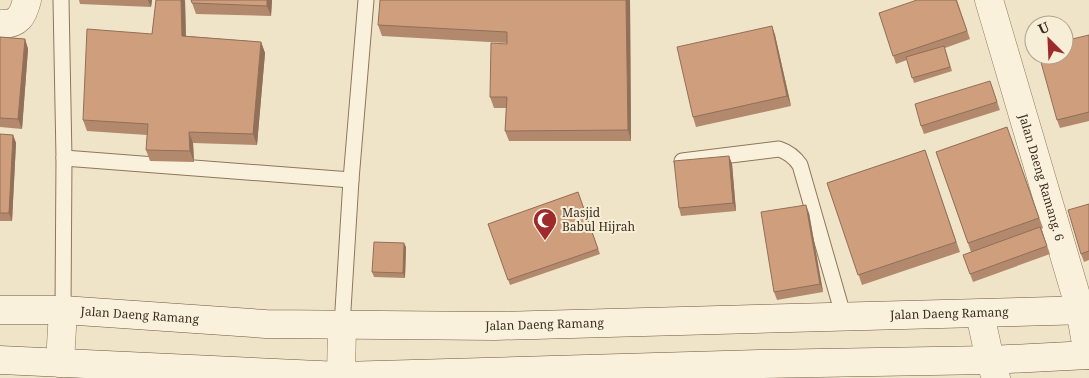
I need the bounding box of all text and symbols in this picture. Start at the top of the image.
north arrow [1024,15,1074,65]
text: U [1035,17,1053,38]
street label: Jalan Daeng Ramang. 6 [1015,111,1069,243]
place label: Masjid Babul Hijrah [562,204,636,235]
mosque icon: Masjid Babul Hijrah [532,207,558,241]
street label: Jalan Daeng Ramang [79,302,200,327]
street label: Jalan Daeng Ramang [889,303,1009,323]
street label: Jalan Daeng Ramang [484,314,605,334]

